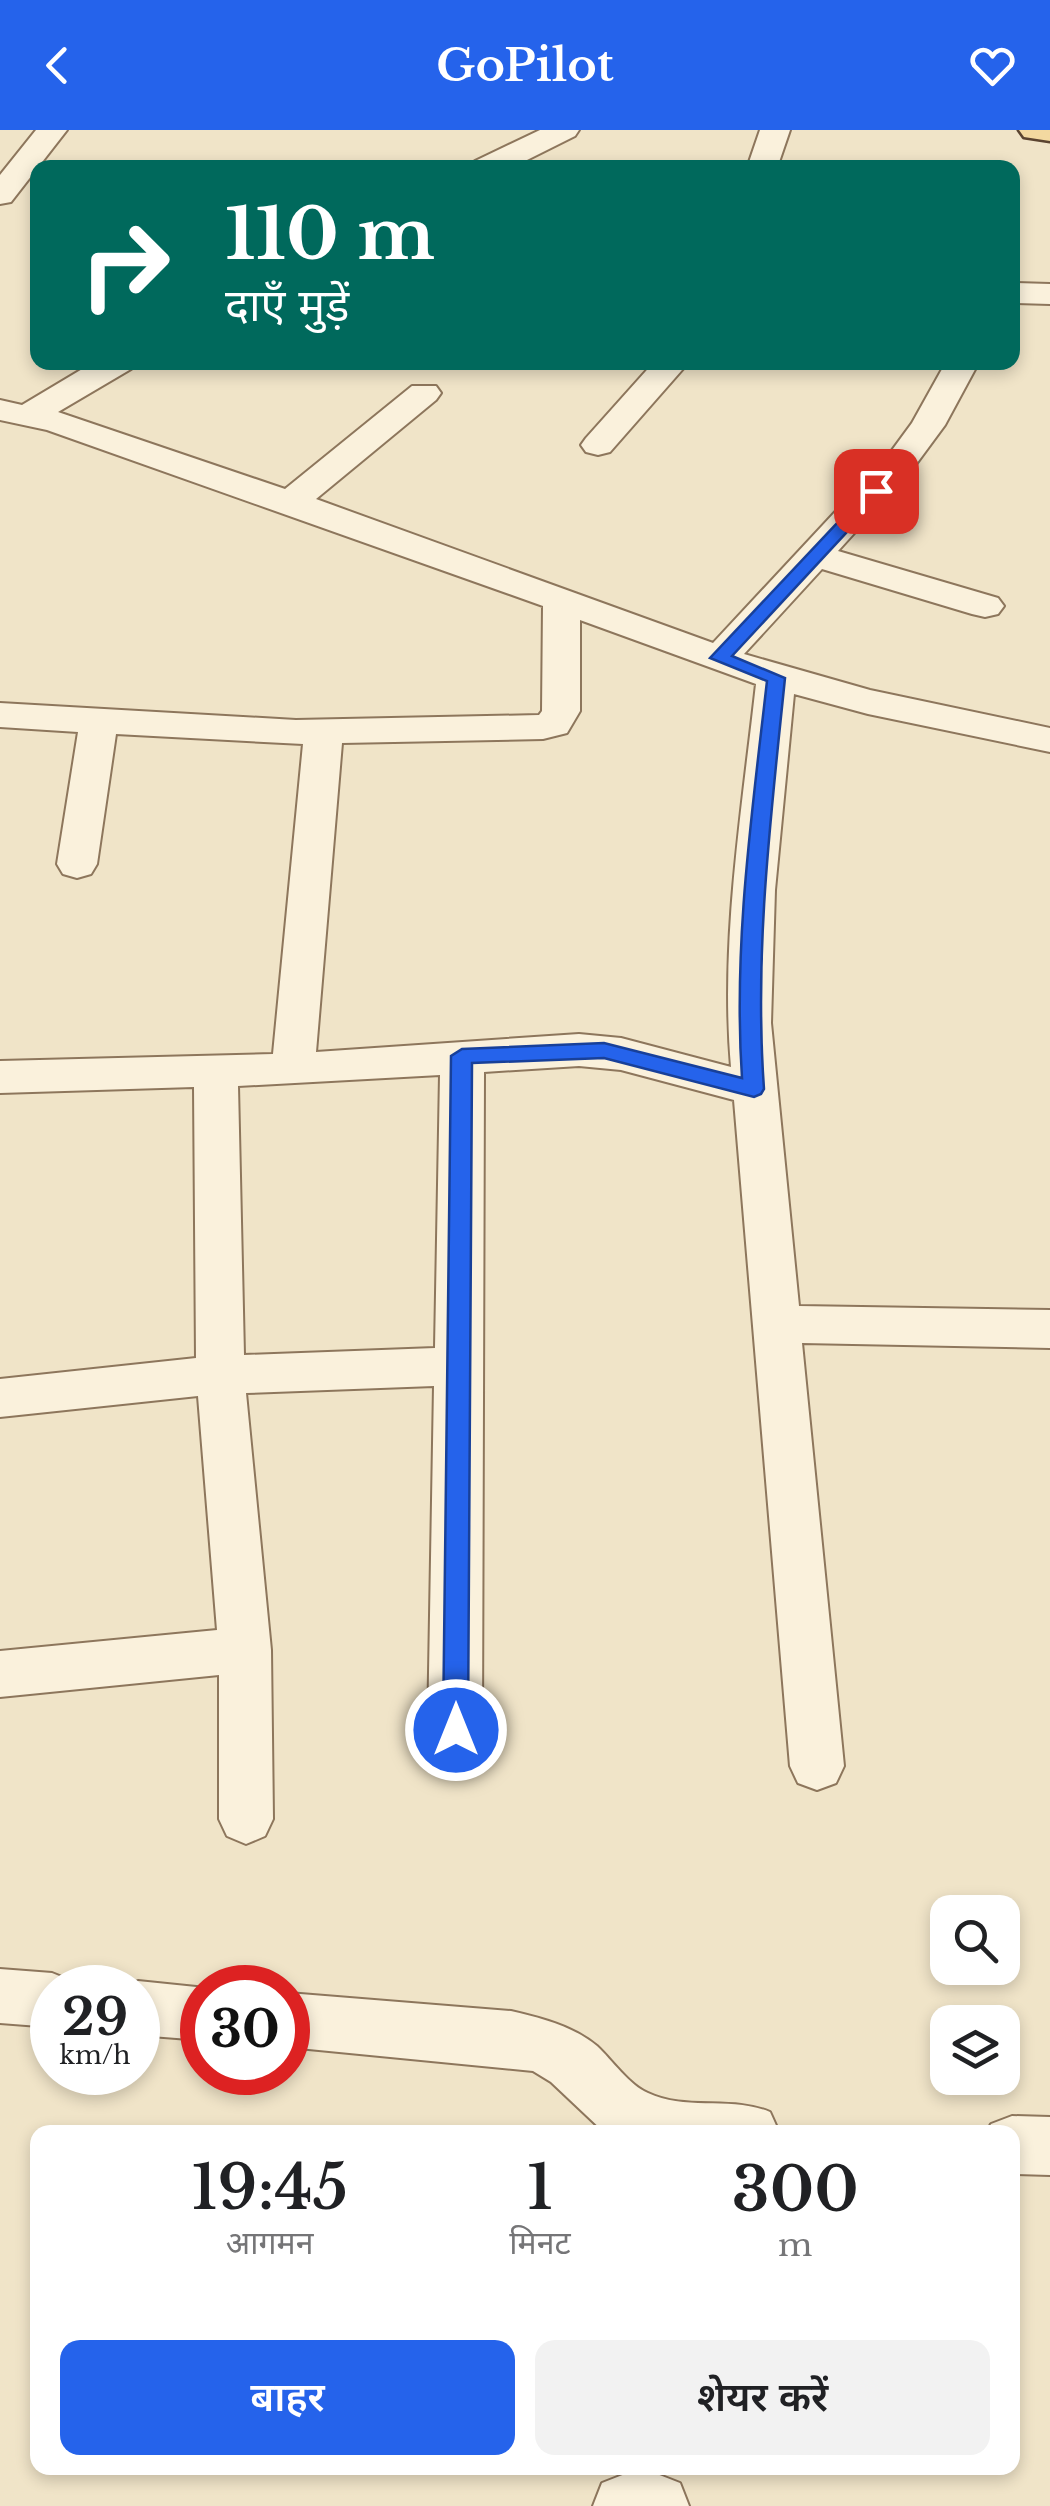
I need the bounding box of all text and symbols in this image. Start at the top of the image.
text: GoPilot [436,37,614,93]
icon: back [30,38,85,93]
icon: heart [965,38,1020,93]
text: 110 m [225,191,435,278]
icon: right [60,200,190,330]
text: दाएँ मुड़ें [225,277,349,333]
pin [834,449,919,534]
icon: arrive [849,464,904,519]
position arrow [404,1678,508,1782]
map controls [930,1895,1020,2095]
button: search [930,1895,1020,1985]
speed limit sign: 30 [180,1965,310,2095]
text: 29 [62,1986,128,2049]
button: layers [930,2005,1020,2095]
text: km/h [60,2040,130,2071]
text: 19:45 [191,2151,348,2225]
text: 1 [527,2151,553,2225]
text: 300 [732,2153,859,2227]
text: आगमन [226,2223,313,2263]
text: मिनट [509,2223,571,2263]
text: m [778,2225,812,2265]
button: बाहर [60,2340,515,2455]
button: शेयर करें [535,2340,990,2455]

